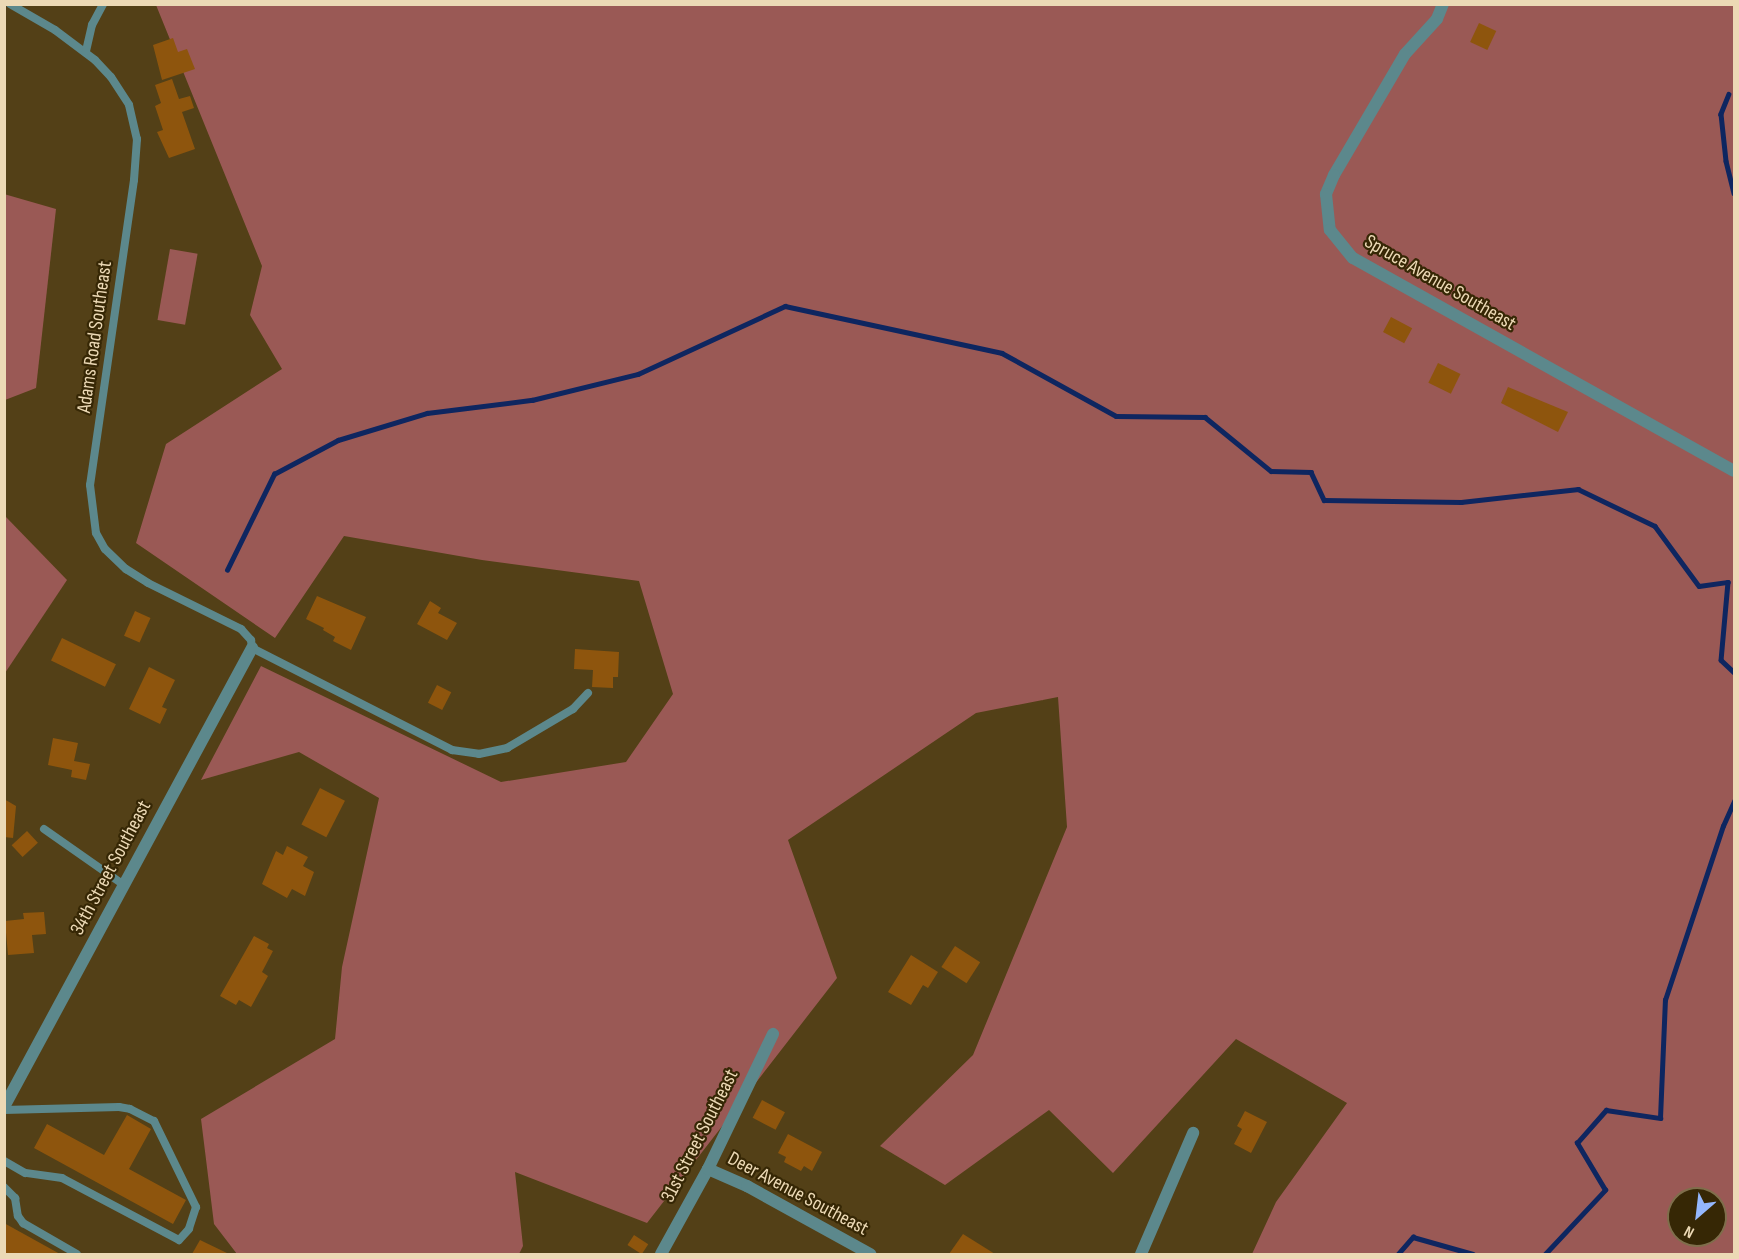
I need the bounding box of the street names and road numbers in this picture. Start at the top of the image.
street label: Spruce Avenue Southeast [1360,230,1520,336]
street label: Adams Road Southeast [72,260,118,414]
street label: 34th Street Southeast [65,797,157,939]
street label: 31st Street Southeast [656,1065,744,1207]
street label: Deer Avenue Southeast [724,1147,872,1241]

